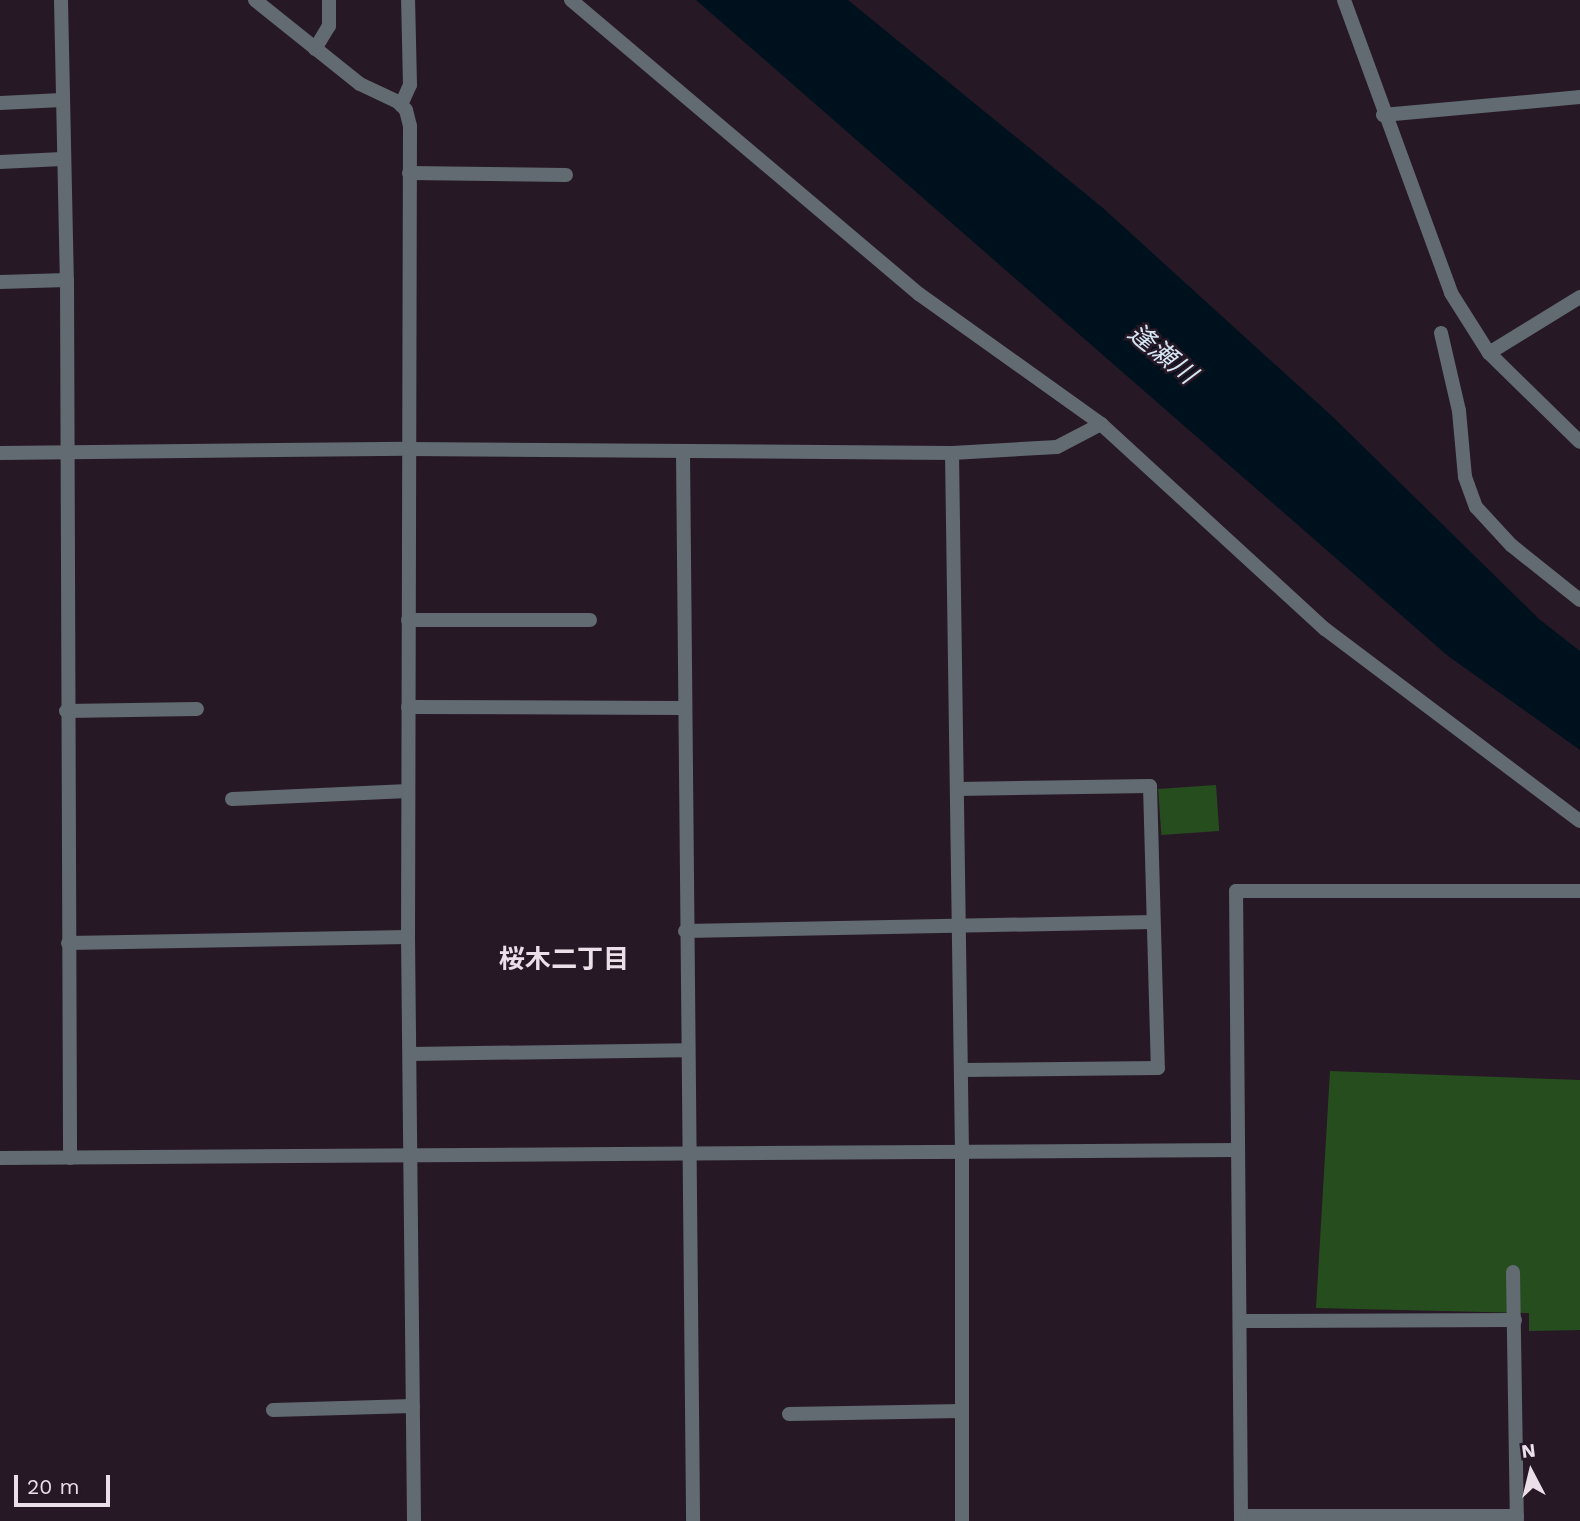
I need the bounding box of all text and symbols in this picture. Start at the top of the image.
water label: 逢瀬川 [1122,317,1202,391]
district label: 桜木二丁目 [499,944,629,976]
north arrow [1496,1437,1566,1507]
text: N [1520,1438,1537,1463]
scale bar [18,1462,114,1506]
text: 20 m [27,1474,79,1499]

